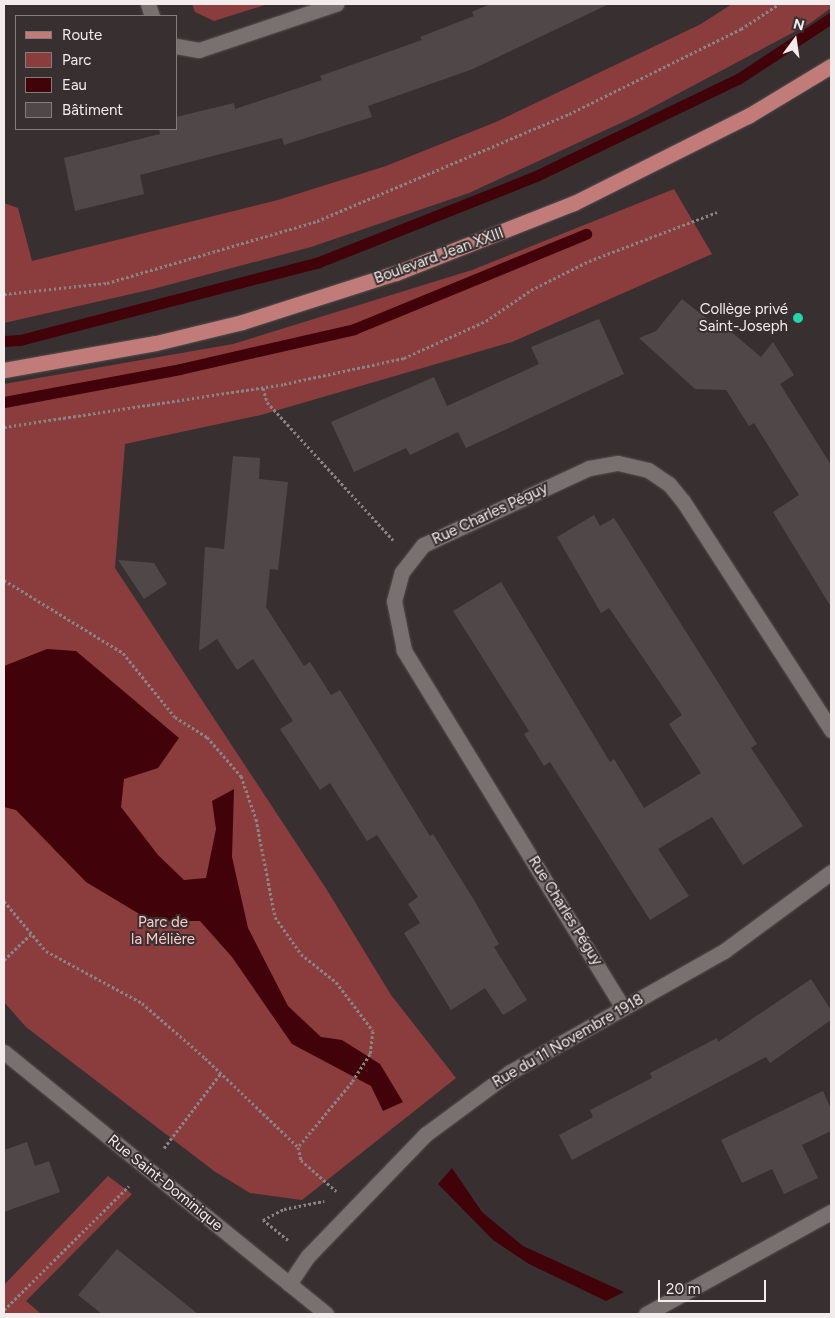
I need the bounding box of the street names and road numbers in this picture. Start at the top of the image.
street label: Boulevard Jean XXIII [372,224,506,288]
street label: Rue Charles Péguy [429,479,551,549]
street label: Rue Charles Péguy [524,853,606,969]
street label: Rue du 11 Novembre 1918 [489,990,647,1092]
street label: Rue Saint-Dominique [104,1131,226,1235]

